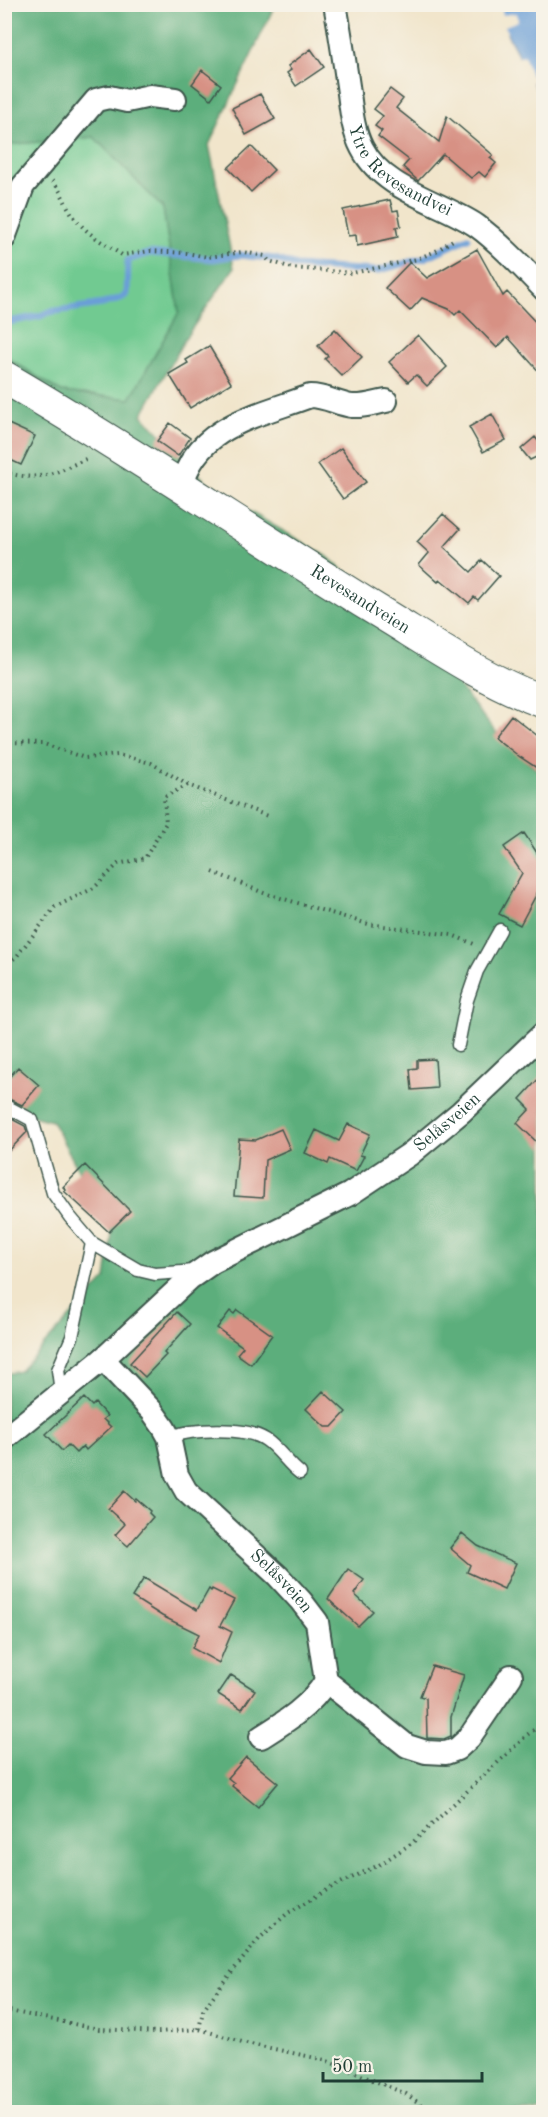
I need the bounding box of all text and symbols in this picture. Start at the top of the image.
street label: Ytre Revesandvei [345,122,455,219]
street label: Revesandveien [307,562,413,638]
street label: Selåsveien [411,1089,484,1156]
street label: Selåsveien [247,1546,316,1617]
scale bar [323,2045,482,2083]
text: 50 m [332,2058,372,2076]

